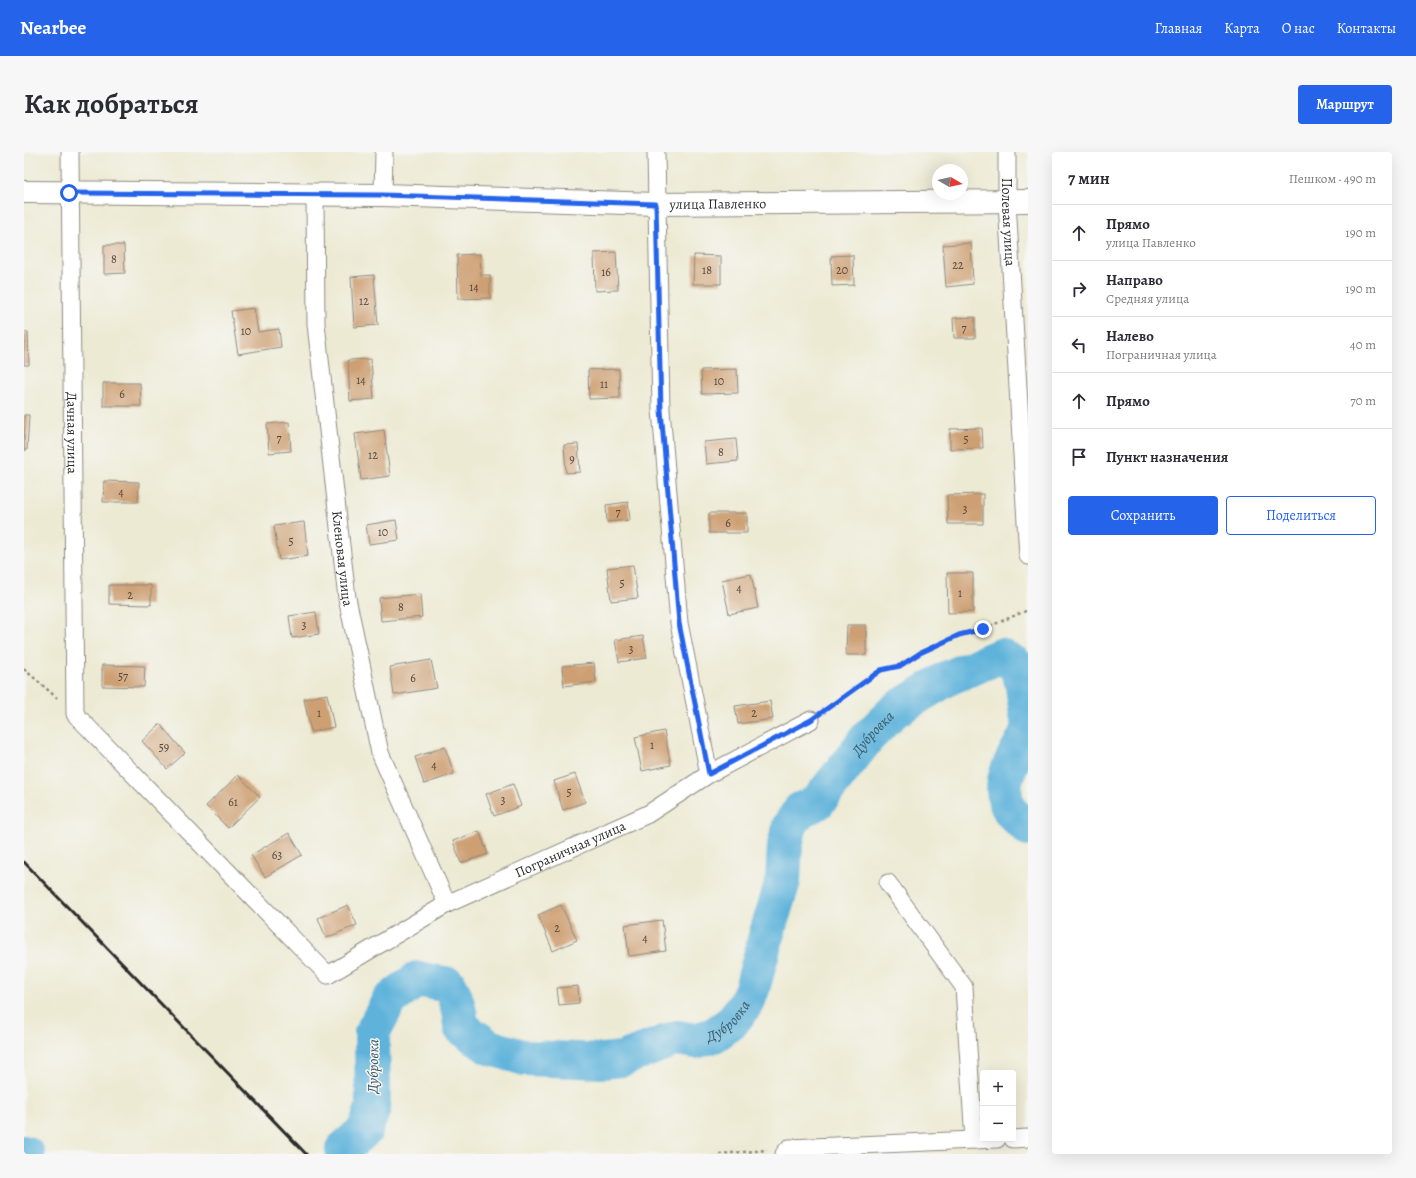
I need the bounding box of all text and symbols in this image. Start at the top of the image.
text: Nearbee [20,15,86,41]
text: Главная [1155,19,1202,38]
text: Карта [1224,19,1260,38]
text: О нас [1282,19,1315,38]
text: Контакты [1337,19,1396,38]
text: Как добраться [24,85,199,123]
button: Маршрут [1298,85,1392,124]
north arrow [932,164,968,200]
text: 7 мин [1068,167,1110,190]
text: Пешком · 490 m [1289,170,1376,187]
street label: Полевая улица [997,178,1020,267]
route start [60,184,78,202]
street label: улица Павленко [668,194,766,213]
text: Прямо [1106,214,1150,234]
icon: ahead [1068,222,1090,244]
text: 190 m [1345,224,1376,241]
text: улица Павленко [1106,234,1196,251]
house number: 8 [111,251,117,267]
house number: 22 [952,257,964,273]
house number: 18 [702,262,712,278]
house number: 20 [836,262,848,278]
house number: 16 [601,264,611,280]
text: Направо [1106,270,1163,290]
icon: right [1068,278,1090,300]
house number: 14 [469,279,479,295]
text: 190 m [1345,280,1376,297]
text: Средняя улица [1106,290,1189,307]
house number: 12 [359,293,369,309]
house number: 7 [961,320,967,336]
house number: 10 [241,323,251,339]
text: Налево [1106,326,1154,346]
icon: left [1068,334,1090,356]
text: 40 m [1350,336,1376,353]
text: Пограничная улица [1106,346,1217,363]
house number: 14 [356,372,366,388]
house number: 10 [714,373,724,389]
house number: 11 [600,376,608,392]
house number: 6 [119,386,125,402]
icon: ahead [1068,390,1090,412]
text: Прямо [1106,391,1150,411]
street label: Дачная улица [63,392,82,475]
text: 70 m [1350,392,1376,409]
house number: 7 [276,430,282,446]
house number: 5 [963,431,969,447]
house number: 8 [718,444,724,460]
icon: arrive [1068,446,1090,468]
house number: 12 [368,447,378,463]
text: Пункт назначения [1106,447,1228,467]
house number: 9 [569,451,575,467]
house number: 4 [118,484,124,500]
button: Сохранить [1068,496,1218,535]
button: Поделиться [1226,496,1376,535]
house number: 3 [963,501,968,517]
house number: 7 [615,504,621,520]
street label: Кленовая улица [328,510,358,609]
house number: 6 [725,515,731,531]
house number: 10 [378,524,388,540]
house number: 5 [288,533,294,549]
house number: 5 [619,575,625,591]
house number: 4 [736,580,742,596]
house number: 1 [958,585,962,601]
house number: 2 [127,587,133,603]
house number: 8 [398,599,404,615]
house number: 3 [302,617,307,633]
route end [974,620,992,638]
house number: 3 [629,641,634,657]
house number: 57 [118,668,129,684]
house number: 6 [410,670,416,686]
house number: 1 [317,705,321,721]
house number: 2 [751,705,757,721]
water label: Дубровка [846,707,898,761]
house number: 1 [650,737,654,753]
house number: 59 [159,739,169,755]
house number: 4 [431,757,437,773]
house number: 5 [566,784,572,800]
house number: 3 [501,792,506,808]
house number: 61 [228,794,238,810]
street label: Пограничная улица [512,816,629,882]
house number: 63 [272,847,282,863]
house number: 2 [554,920,560,936]
house number: 4 [642,930,648,946]
water label: Дубровка [703,997,755,1047]
water label: Дубровка [363,1039,383,1094]
map controls [980,1070,1016,1142]
button: + [980,1070,1016,1106]
button: − [980,1106,1016,1142]

